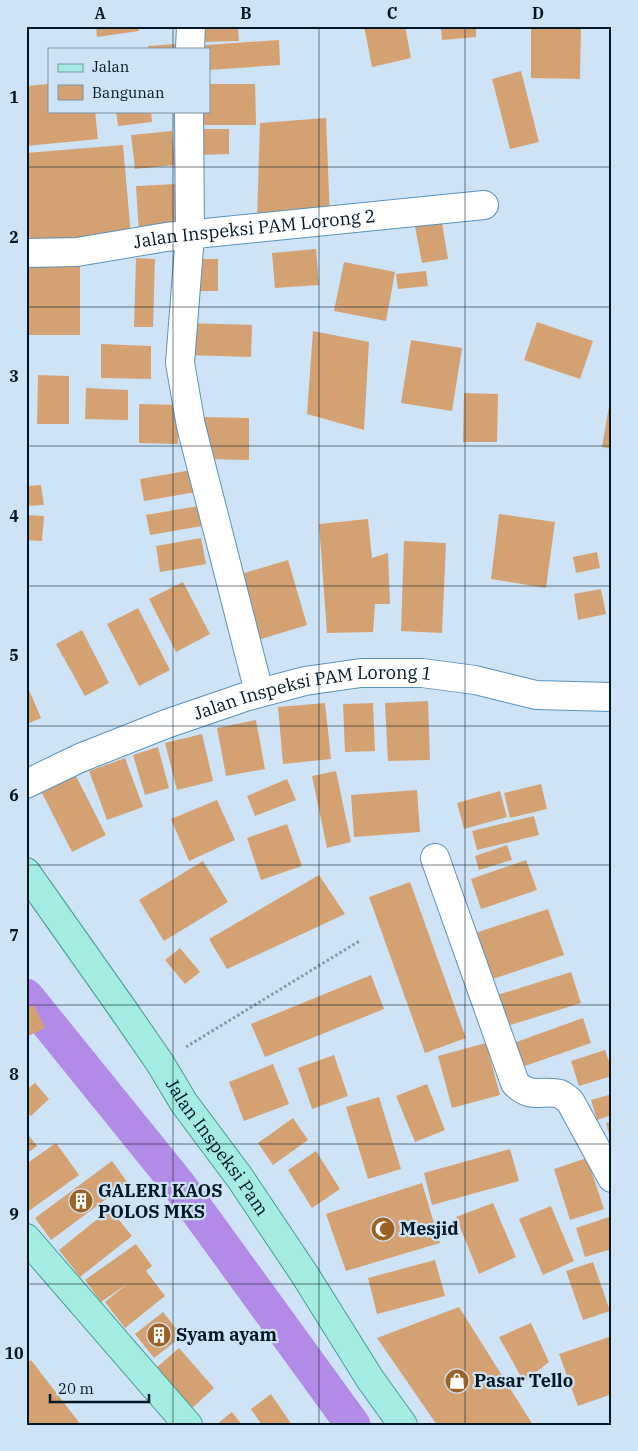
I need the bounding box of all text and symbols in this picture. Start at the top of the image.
text: A [94,3,106,23]
text: B [240,3,252,23]
text: C [387,3,397,23]
text: D [532,3,544,23]
legend [48,48,210,112]
text: Jalan [92,57,130,76]
text: Bangunan [92,83,165,102]
text: 1 [9,87,19,107]
street label: Jalan Inspeksi PAM Lorong 2 [131,204,377,253]
text: 2 [9,227,19,247]
text: 3 [9,366,19,386]
text: 4 [9,506,19,526]
text: 5 [9,645,19,665]
street label: Jalan Inspeksi PAM Lorong 1 [190,661,434,725]
text: 6 [9,785,19,805]
text: 7 [9,925,19,945]
text: 8 [9,1064,19,1084]
street label: Jalan Inspeksi Pam [161,1074,274,1220]
place label: GALERI KAOS POLOS MKS [98,1179,223,1223]
building icon: GALERI KAOS POLOS MKS [68,1188,94,1214]
text: 9 [9,1204,19,1224]
mosque icon: Mesjid [370,1216,396,1242]
place label: Mesjid [400,1217,459,1240]
building icon: Syam ayam [146,1322,172,1348]
place label: Syam ayam [176,1323,278,1346]
text: 10 [4,1343,24,1363]
shop icon: Pasar Tello [444,1368,470,1394]
place label: Pasar Tello [474,1369,573,1392]
scale bar [50,1371,149,1403]
text: 20 m [58,1379,94,1398]

